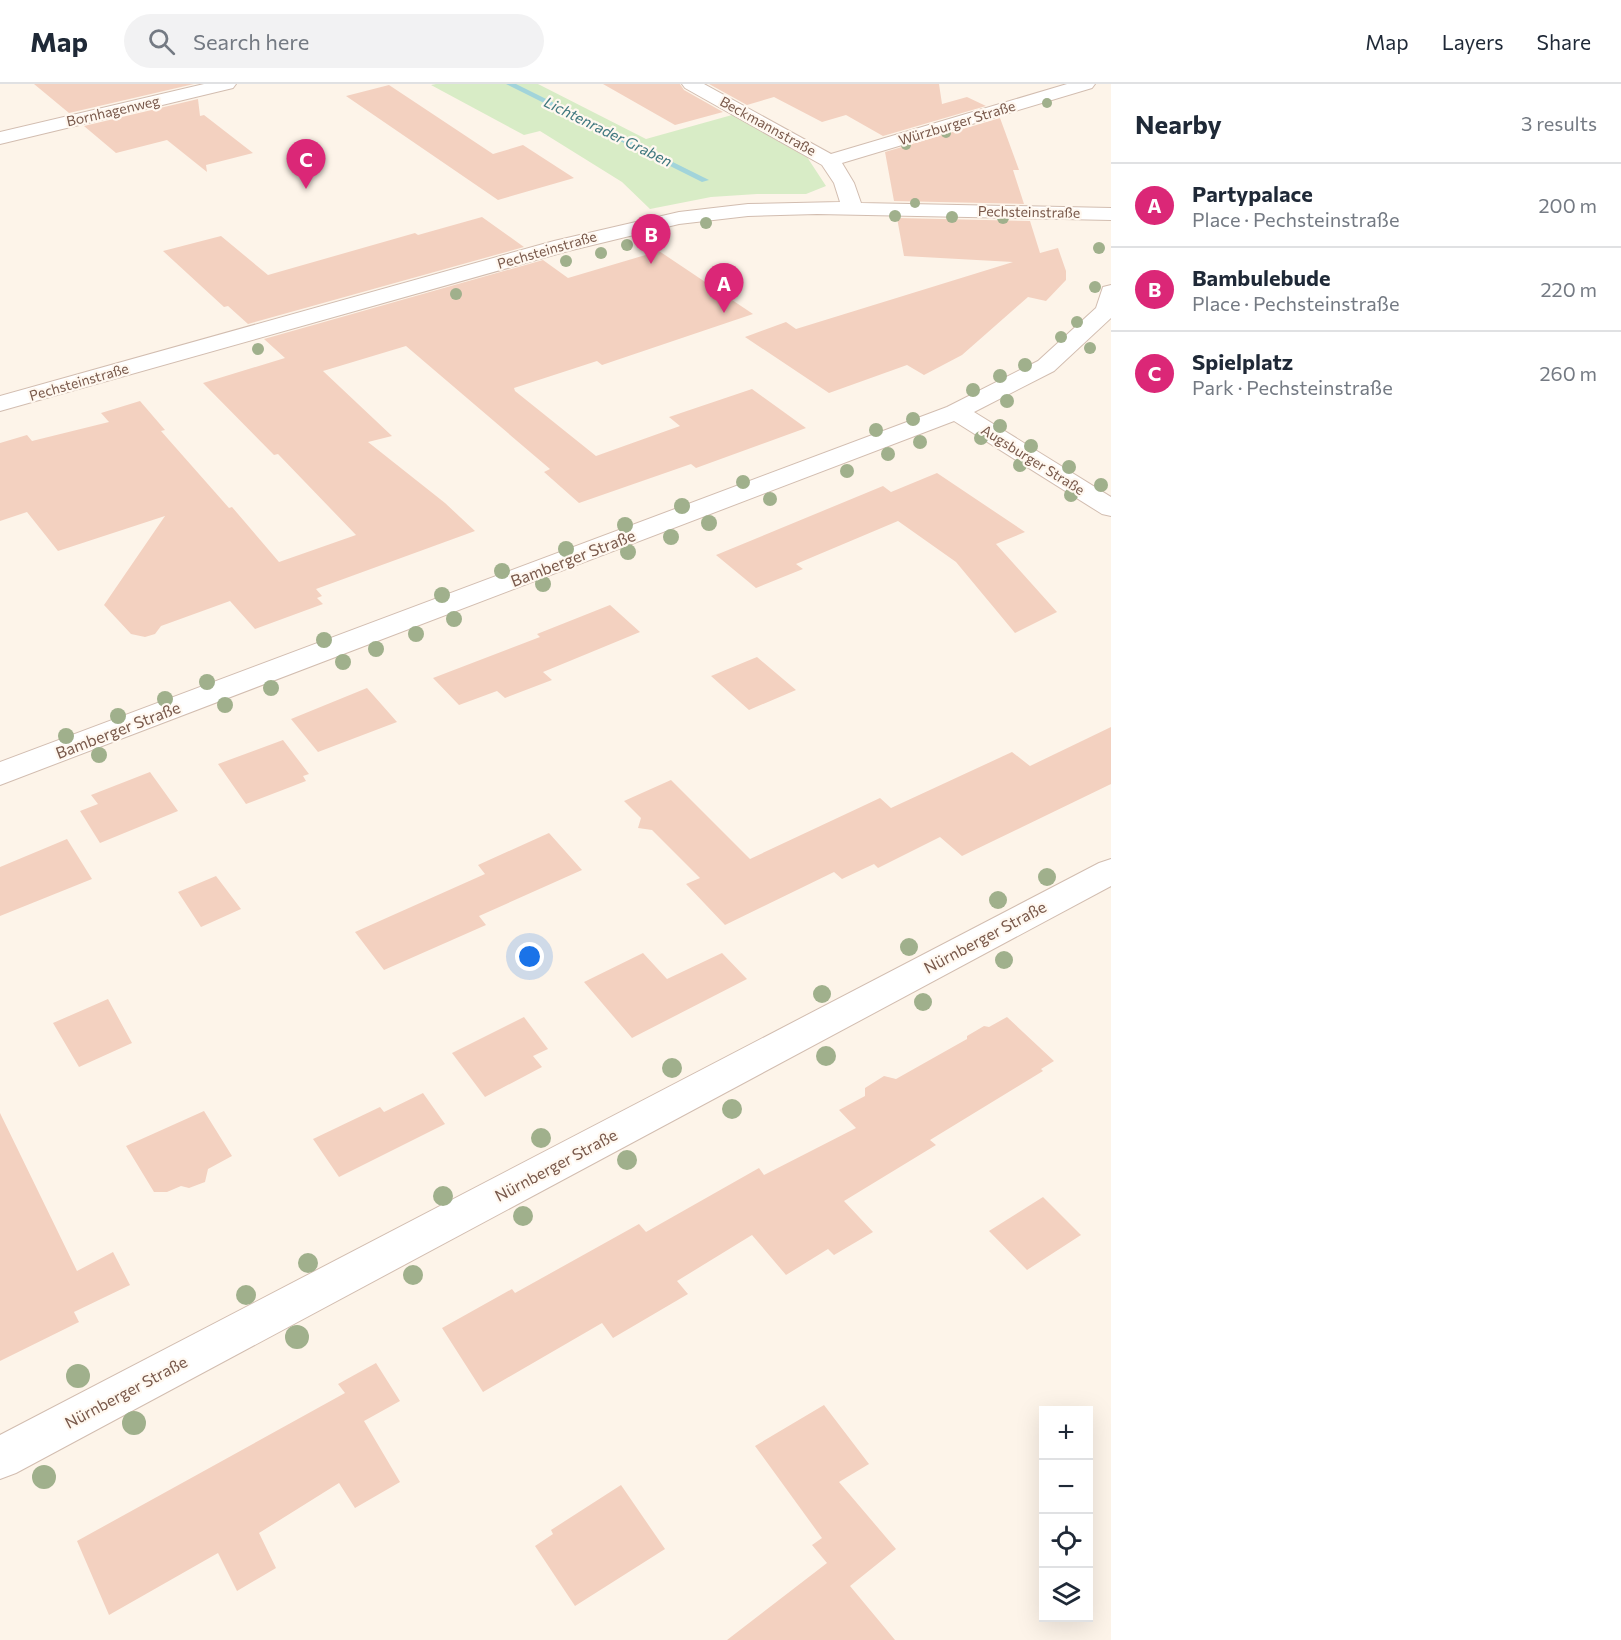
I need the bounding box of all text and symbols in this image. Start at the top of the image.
search box [124,14,544,68]
text: Map [30,24,88,58]
icon: search [145,25,178,58]
text: Search here [193,28,309,55]
text: Map [1365,29,1409,54]
text: Layers [1442,29,1504,54]
text: Share [1537,29,1591,54]
street label: Bornhagenweg [65,91,161,129]
water label: Lichtenrader Graben [541,92,675,170]
street label: Beckmannstraße [717,92,819,159]
street label: Würzburger Straße [896,97,1017,148]
text: Nearby [1135,108,1222,139]
text: 3 results [1521,111,1597,135]
pin: C [286,140,326,189]
text: Partypalace [1192,180,1313,207]
text: A [1147,193,1162,217]
text: 200 m [1539,193,1597,217]
street label: Pechsteinstraße [978,202,1080,221]
text: Place · Pechsteinstraße [1192,207,1399,231]
pin: B [632,214,670,264]
street label: Pechsteinstraße [495,227,599,272]
pin: A [704,264,744,313]
text: Bambulebude [1192,264,1331,291]
text: B [1148,277,1161,301]
text: 220 m [1541,277,1597,301]
text: Place · Pechsteinstraße [1192,291,1399,315]
text: Spielplatz [1192,348,1293,375]
street label: Pechsteinstraße [27,359,131,404]
text: C [1148,361,1161,385]
text: 260 m [1539,361,1597,385]
text: Park · Pechsteinstraße [1192,375,1393,399]
street label: Augsburger Straße [978,421,1088,498]
street label: Bamberger Straße [508,525,638,590]
street label: Bamberger Straße [53,697,183,762]
street label: Nürnberger Straße [920,896,1049,977]
your location [515,942,544,971]
street label: Nürnberger Straße [491,1124,620,1205]
street label: Nürnberger Straße [61,1351,190,1432]
map controls [1039,1406,1093,1622]
button: + [1039,1406,1093,1460]
button: − [1039,1460,1093,1514]
button: locate [1039,1514,1093,1568]
button: layers [1039,1568,1093,1622]

